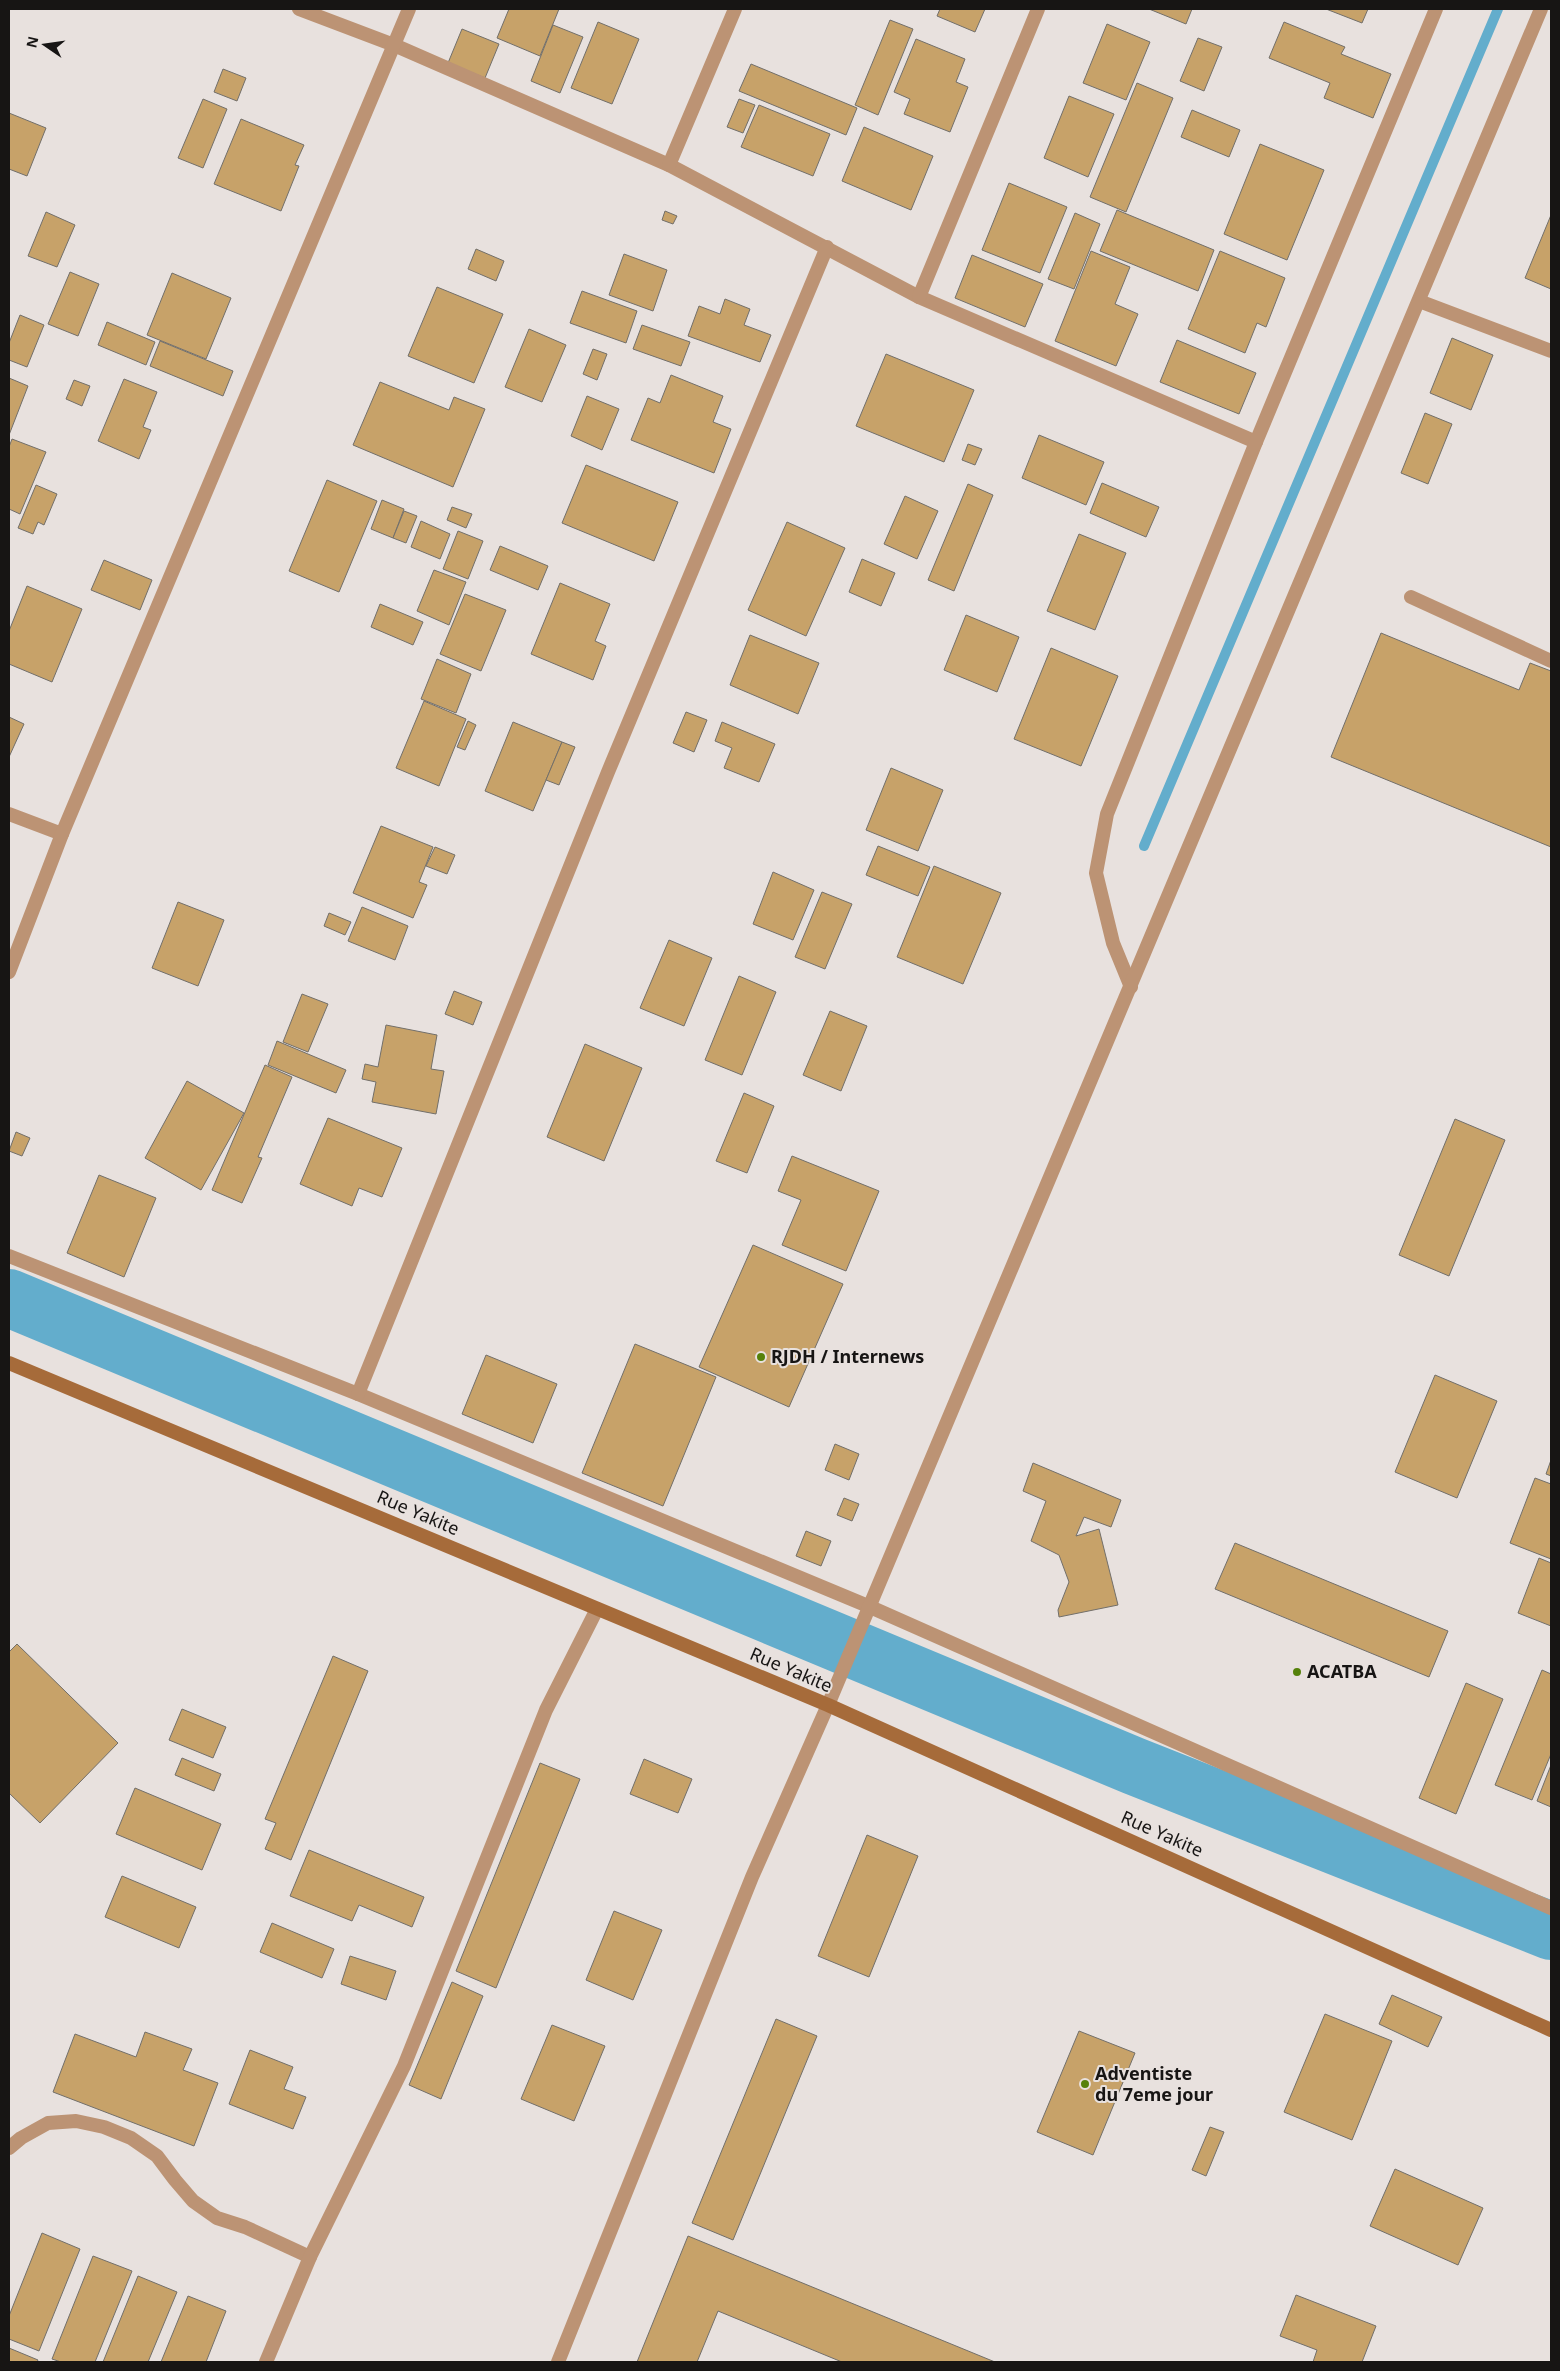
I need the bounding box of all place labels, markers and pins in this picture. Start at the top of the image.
place label: RJDH / Internews [771,1344,924,1368]
marker: RJDH / Internews [755,1351,767,1363]
place label: ACATBA [1307,1659,1377,1683]
marker: ACATBA [1291,1666,1303,1678]
place label: Adventiste du 7eme jour [1095,2061,1213,2106]
marker: Adventiste du 7eme jour [1079,2078,1091,2090]

